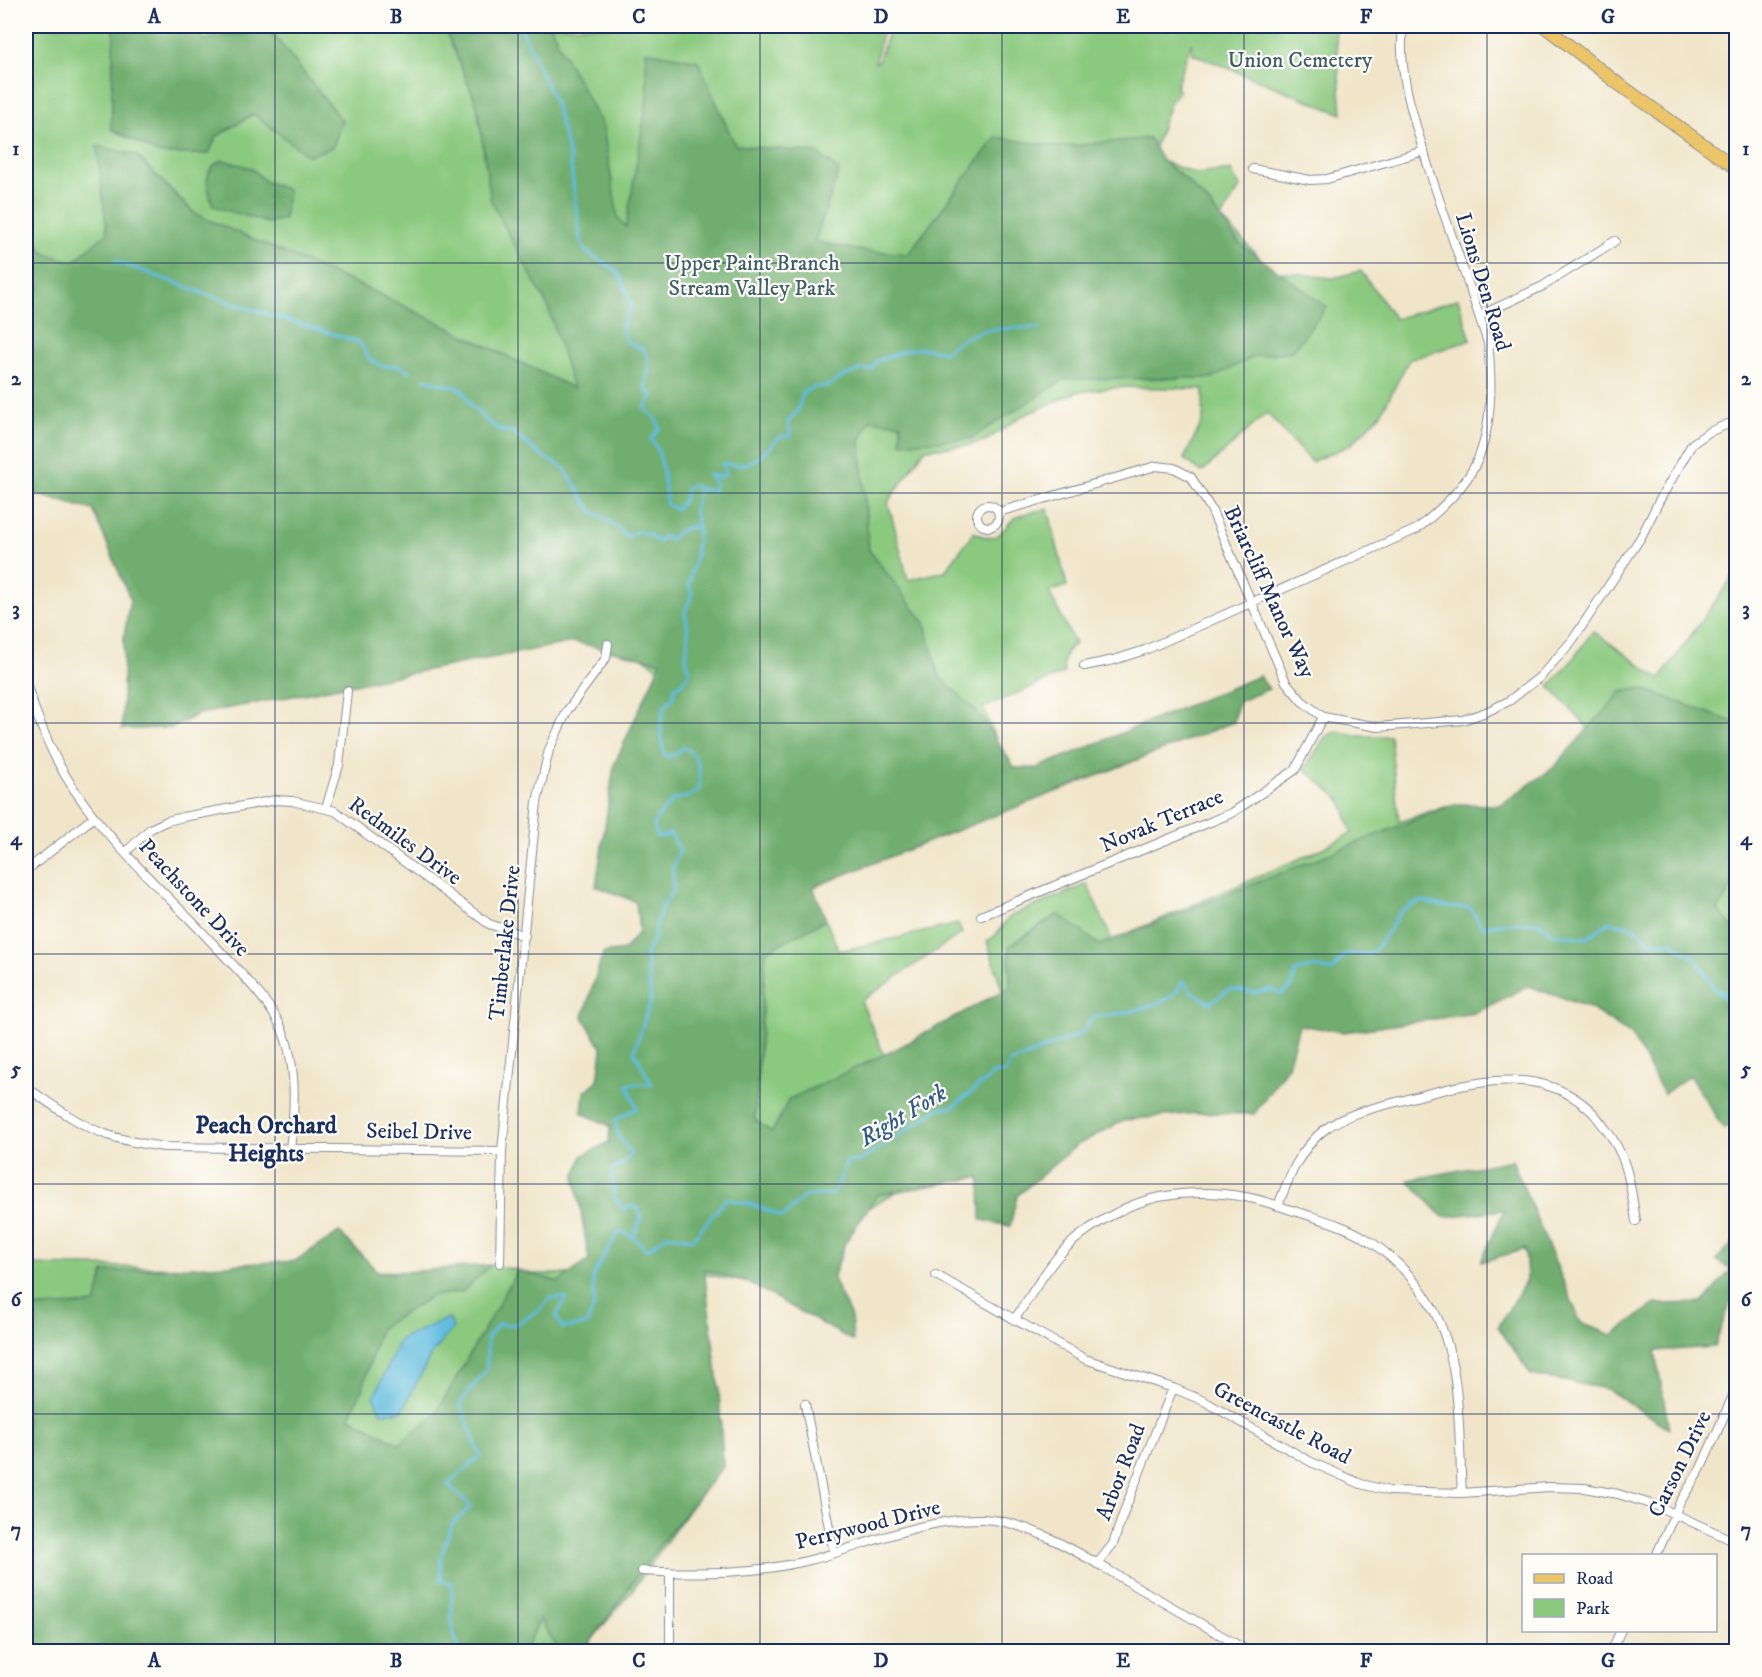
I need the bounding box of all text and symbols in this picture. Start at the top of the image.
text: A [147,5,162,30]
text: B [390,5,402,30]
text: C [632,5,646,30]
text: D [874,5,889,30]
text: E [1116,5,1130,30]
text: F [1360,5,1373,30]
text: G [1601,5,1615,30]
park label: Union Cemetery [1228,47,1373,74]
text: 1 [12,137,20,162]
text: 1 [1742,137,1750,162]
street label: Lions Den Road [1449,210,1517,354]
park label: Upper Paint Branch Stream Valley Park [664,250,840,302]
text: 2 [11,367,22,392]
text: 2 [1741,367,1752,392]
street label: Briarcliff Manor Way [1217,502,1321,683]
text: 3 [12,597,20,622]
text: 3 [1742,597,1750,622]
street label: Novak Terrace [1097,783,1227,859]
street label: Redmiles Drive [343,791,467,891]
text: 4 [10,827,23,852]
text: 4 [1740,827,1753,852]
street label: Peachstone Drive [133,833,255,963]
street label: Timberlake Drive [483,864,527,1022]
text: 5 [10,1057,21,1082]
text: 5 [1740,1057,1751,1082]
water label: Right Fork [853,1078,952,1154]
district label: Peach Orchard Heights [195,1111,338,1169]
street label: Seibel Drive [366,1118,472,1146]
text: 6 [11,1288,23,1313]
text: 6 [1741,1288,1753,1313]
street label: Greencastle Road [1208,1375,1356,1471]
street label: Carson Drive [1643,1406,1717,1522]
street label: Arbor Road [1090,1420,1152,1524]
street label: Perrywood Drive [793,1494,943,1556]
text: 7 [11,1518,21,1543]
text: 7 [1741,1518,1751,1543]
legend [1522,1554,1717,1632]
text: Road [1576,1568,1613,1590]
text: Park [1576,1598,1610,1620]
text: A [147,1649,162,1674]
text: B [390,1649,402,1674]
text: C [632,1649,646,1674]
text: D [874,1649,889,1674]
text: E [1116,1649,1130,1674]
text: F [1360,1649,1373,1674]
text: G [1601,1649,1615,1674]

